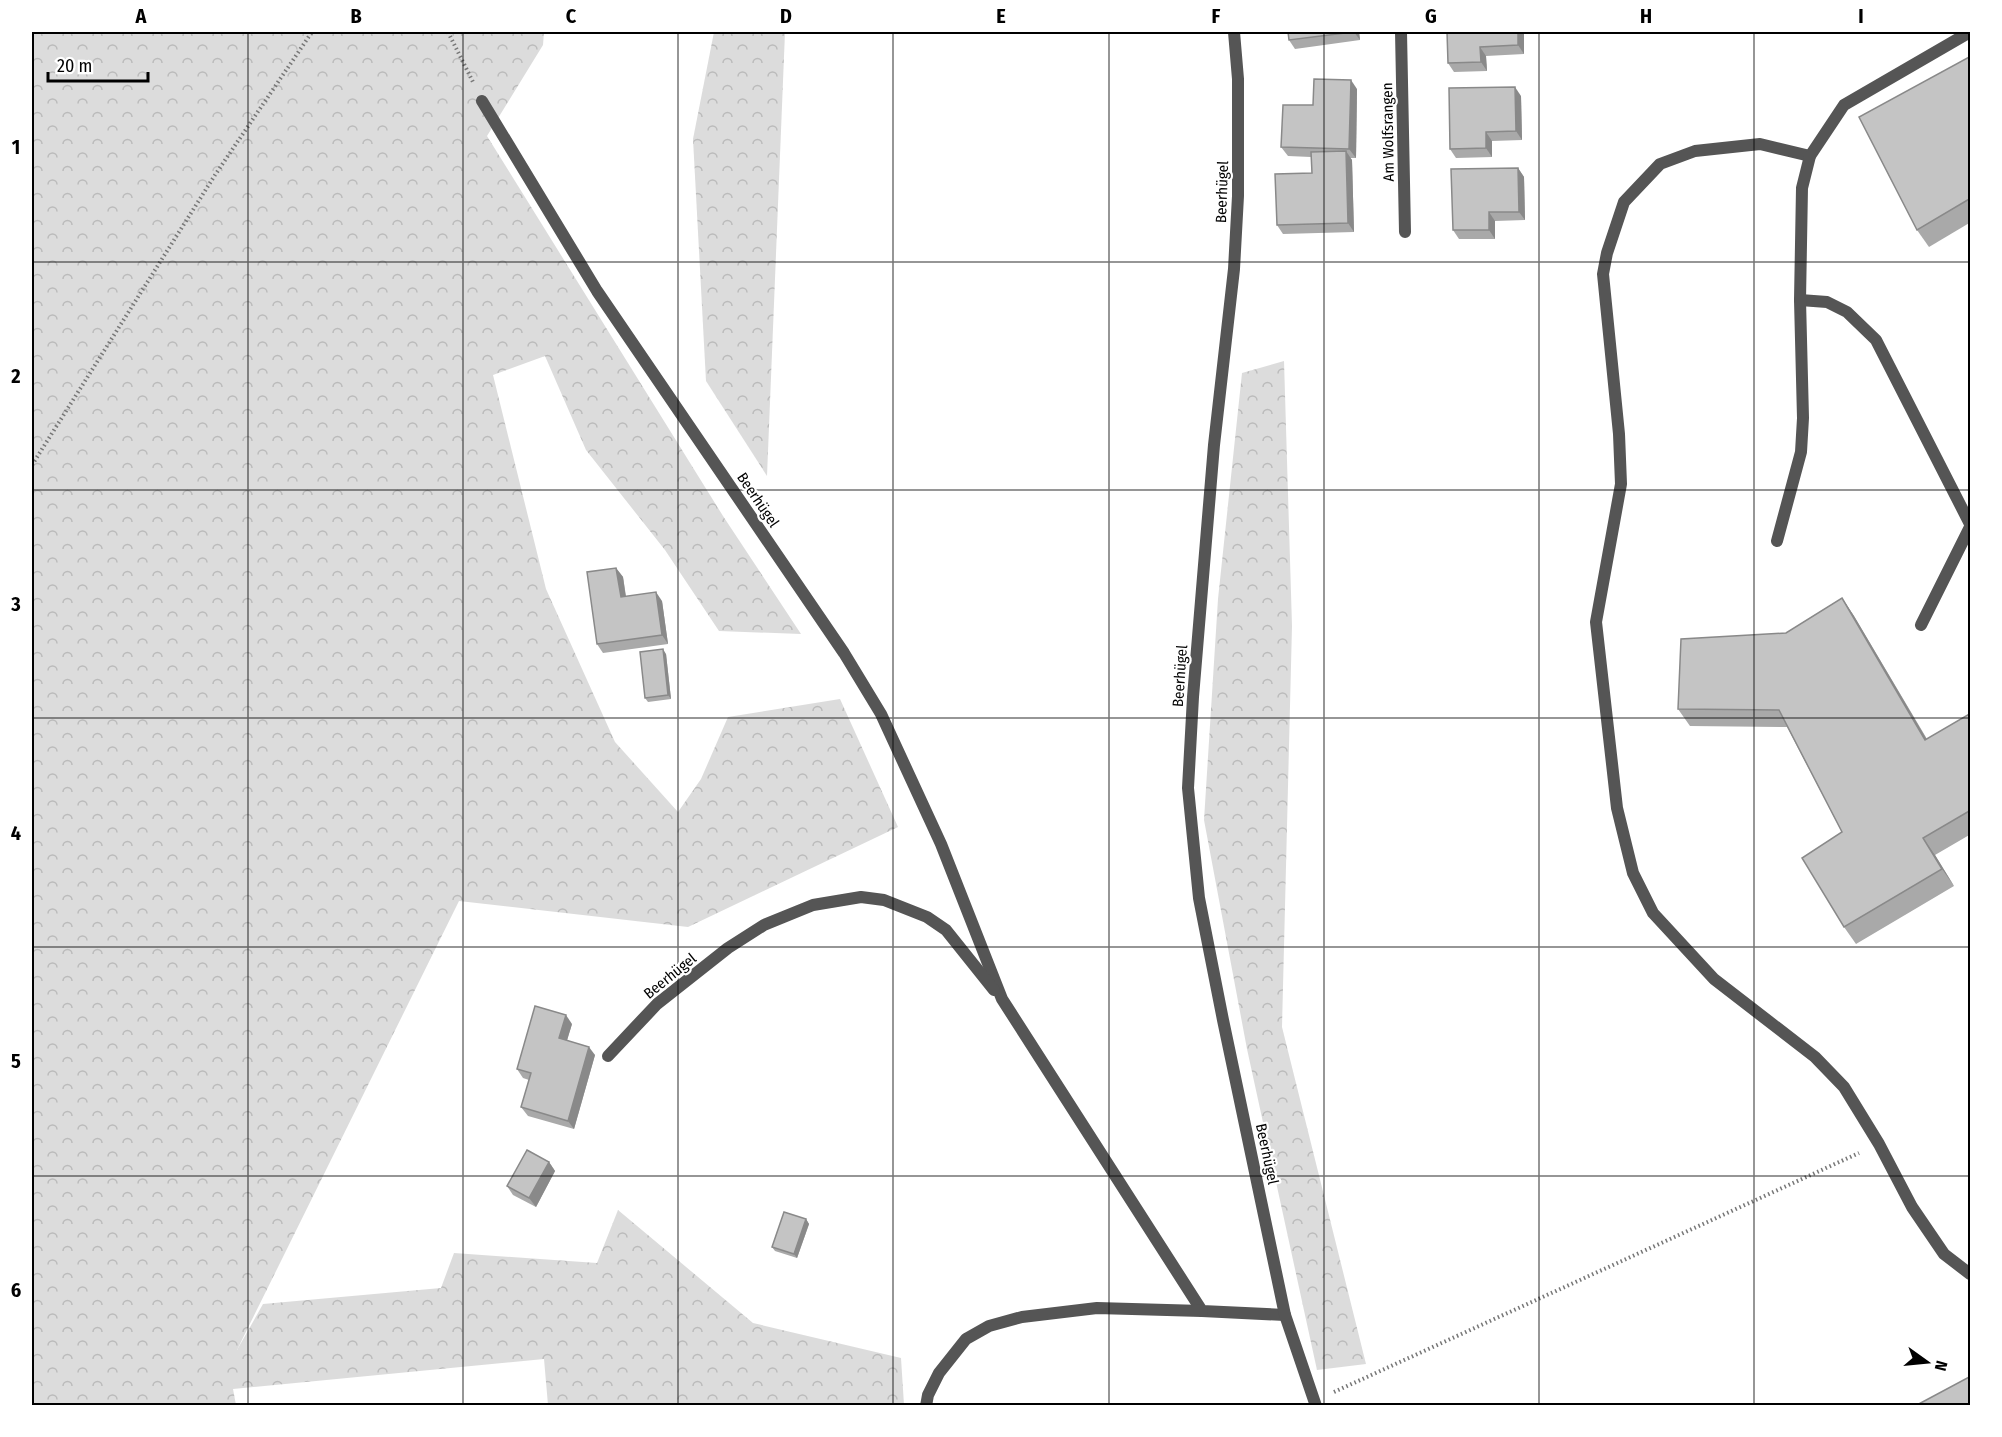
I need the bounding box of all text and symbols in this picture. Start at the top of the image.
text: A [135,4,148,28]
text: B [350,4,362,28]
text: C [566,4,577,28]
text: D [780,4,792,28]
text: E [996,4,1006,28]
text: F [1212,4,1221,28]
text: G [1425,4,1437,28]
text: H [1640,4,1652,28]
text: I [1858,4,1864,28]
scale bar [48,45,148,83]
text: 20 m [57,55,92,77]
street label: Am Wolfsrangen [1378,82,1398,182]
text: 1 [12,135,20,159]
street label: Beerhügel [1212,161,1232,223]
text: 2 [10,364,21,388]
street label: Beerhügel [733,469,783,531]
text: 3 [10,592,21,616]
street label: Beerhügel [1169,644,1191,708]
text: 4 [11,821,21,845]
street label: Beerhügel [640,949,700,1003]
text: 5 [11,1049,21,1073]
street label: Beerhügel [1252,1122,1282,1186]
text: 6 [11,1278,21,1302]
north arrow [1897,1332,1957,1392]
text: N [1931,1359,1951,1373]

